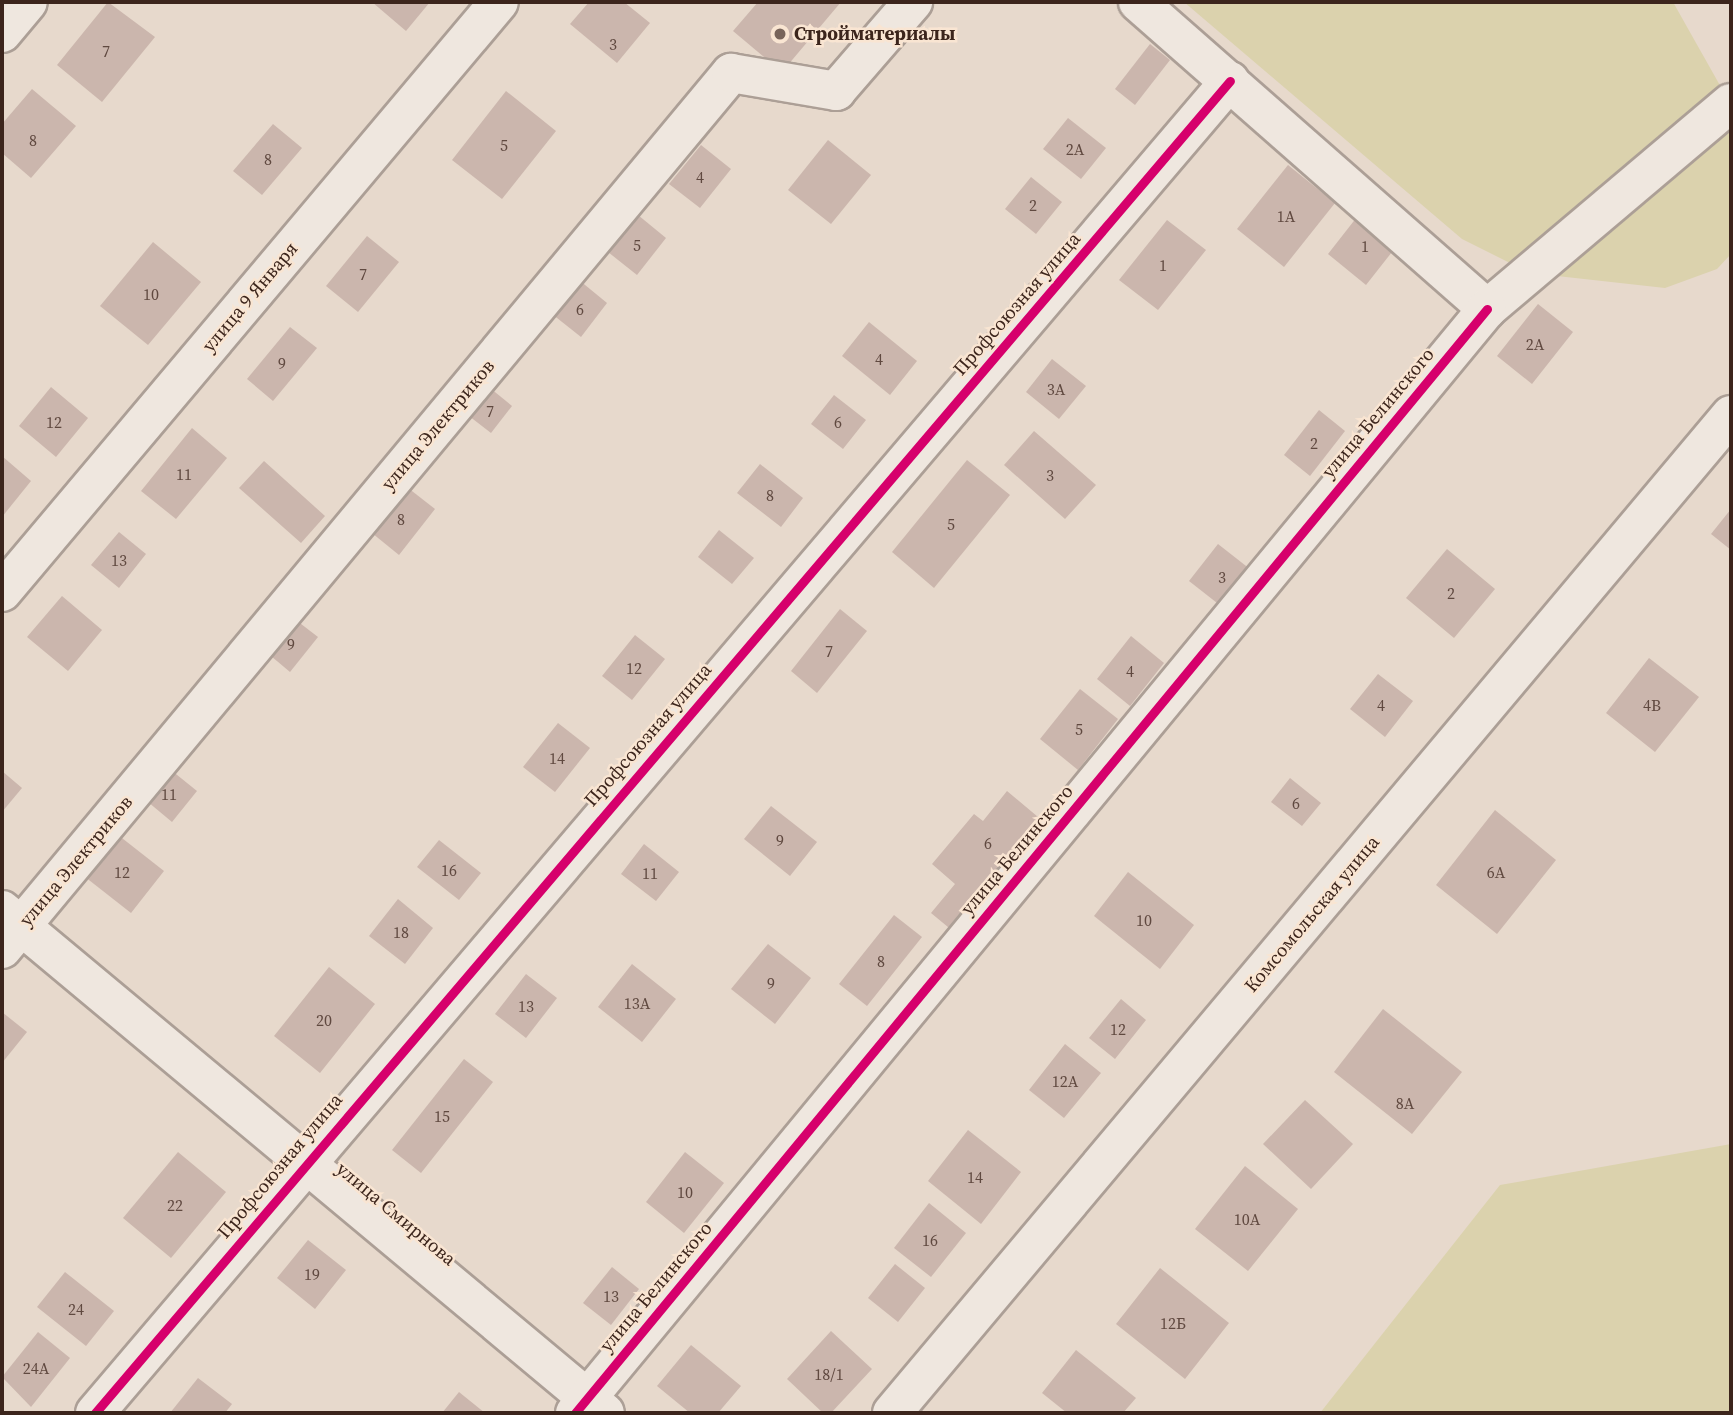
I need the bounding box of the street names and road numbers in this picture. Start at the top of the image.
street label: Профсоюзная улица [949,228,1085,380]
street label: улица 9 Января [197,237,303,357]
street label: улица Белинского [1317,343,1439,483]
street label: улица Электриков [377,355,499,495]
street label: Профсоюзная улица [580,659,716,811]
street label: улица Белинского [956,780,1078,920]
street label: улица Электриков [15,791,137,931]
street label: Комсомольская улица [1240,831,1384,997]
street label: Профсоюзная улица [213,1089,347,1243]
street label: улица Смирнова [332,1157,460,1271]
street label: улица Белинского [595,1217,717,1357]

